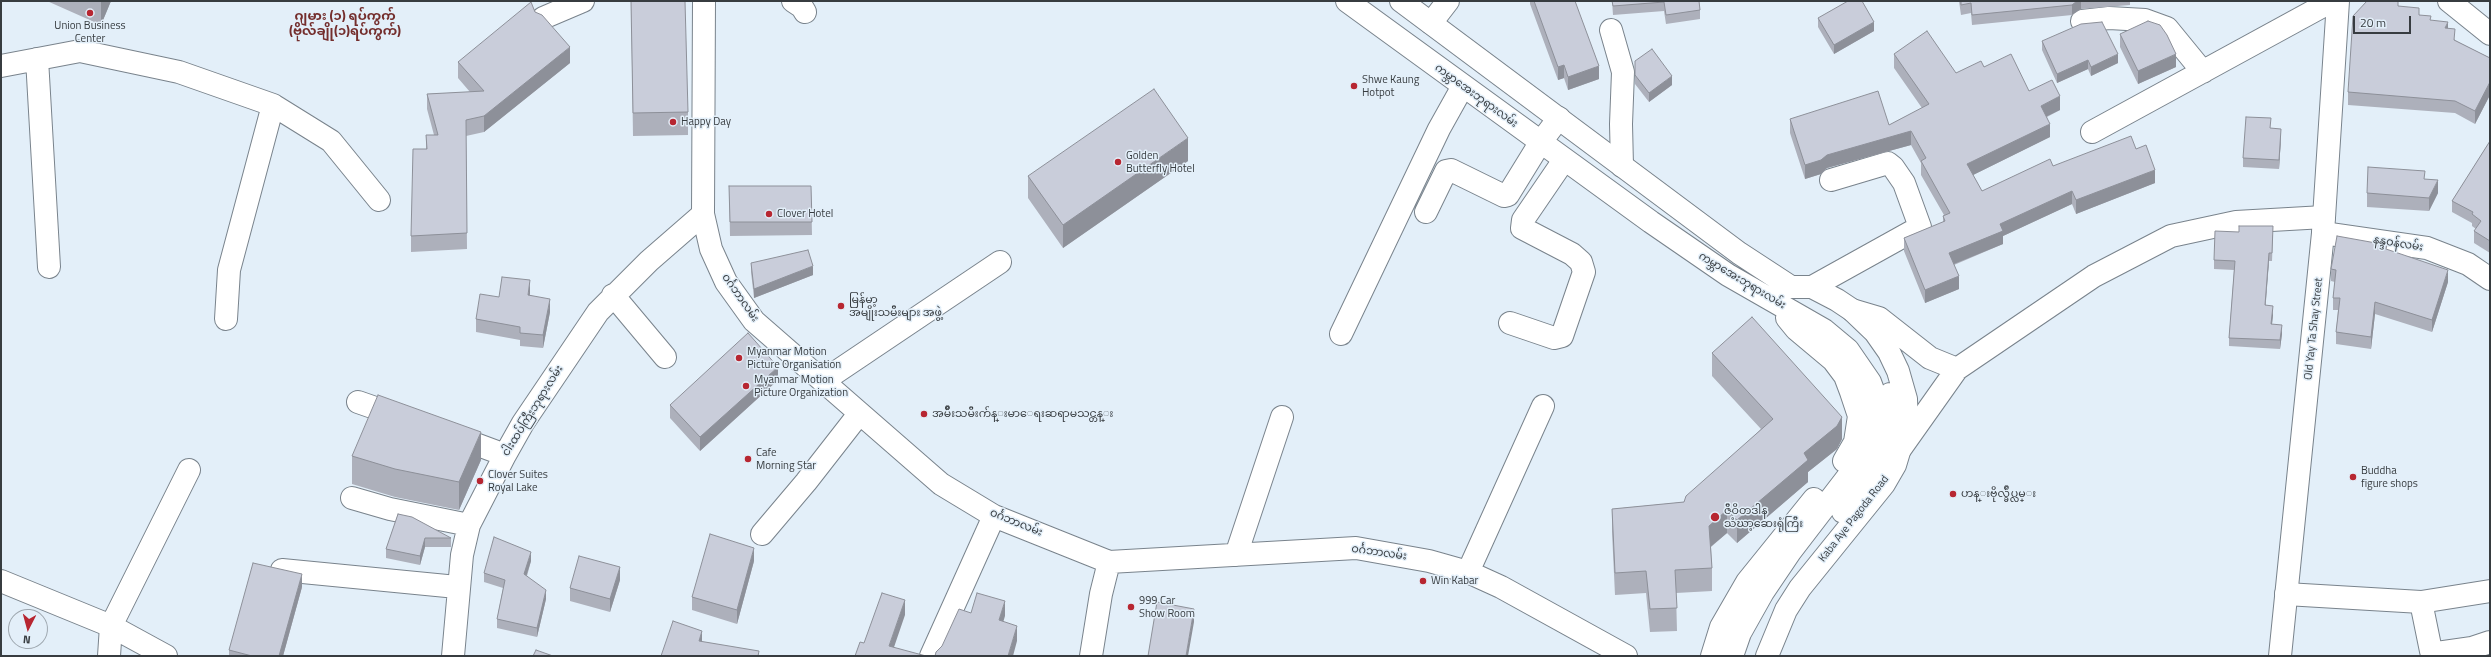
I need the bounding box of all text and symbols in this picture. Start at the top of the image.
marker: Union Business Center [85,8,95,18]
scale bar [2355,8,2413,34]
district label: ဂျမား (၁) ရပ်ကွက် (ဗိုလ်ချို(၁)ရပ်ကွက်) [289,9,401,40]
text: 20 m [2360,13,2386,32]
place label: Union Business Center [54,19,126,45]
street label: ကမ္ဘာအေးဘုရားလမ်း [1432,61,1520,131]
place label: Shwe Kaung Hotpot [1362,73,1419,99]
marker: Shwe Kaung Hotpot [1349,81,1359,91]
place label: Happy Day [681,115,731,129]
marker: Happy Day [668,117,678,127]
place label: Golden Butterfly Hotel [1126,149,1195,175]
marker: Golden Butterfly Hotel [1113,157,1123,167]
place label: Clover Hotel [777,207,833,221]
marker: Clover Hotel [764,209,774,219]
street label: နန္ဒဝန်လမ်း [2372,234,2424,254]
street label: ကမ္ဘာအေးဘုရားလမ်း [1696,250,1788,312]
street label: ဝင်္ဂဘာလမ်း [719,271,761,325]
street label: Old Yay Ta Shay Street [2302,277,2326,381]
place label: မြန်မာ့ အမျိုးသမီးများ အဖွဲ့ [849,293,942,319]
marker: မြန်မာ့ အမျိုးသမီးများ အဖွဲ့ [836,301,846,311]
place label: Myanmar Motion Picture Organisation [747,345,841,371]
marker: Myanmar Motion Picture Organisation [734,353,744,363]
street label: ငါးထပ်ကြီးဘုရားလမ်း [500,363,566,459]
place label: Myanmar Motion Picture Organization [754,373,848,399]
marker: Myanmar Motion Picture Organization [741,381,751,391]
place label: အမ်ိဳးသမီးက်န္းမာေရးဆရာမသင္တန္း [932,407,1113,421]
marker: အမ်ိဳးသမီးက်န္းမာေရးဆရာမသင္တန္း [919,409,929,419]
place label: Cafe Morning Star [756,446,816,472]
marker: Cafe Morning Star [743,454,753,464]
place label: Buddha figure shops [2361,464,2418,490]
place label: Clover Suites Royal Lake [488,468,548,494]
marker: Buddha figure shops [2348,472,2358,482]
street label: Kaba Aye Pagoda Road [1816,473,1892,565]
marker: Clover Suites Royal Lake [475,476,485,486]
place label: ဟန္းဗိုလ္ခ်ဳပ္လမ္း [1961,487,2036,501]
marker: ဟန္းဗိုလ္ခ်ဳပ္လမ္း [1948,489,1958,499]
place label: ဇီဝိတဒါန သံဃာ့ဆေးရုံကြီး [1724,504,1803,530]
street label: ဝင်္ဂဘာလမ်း [988,506,1044,540]
marker: ဇီဝိတဒါန သံဃာ့ဆေးရုံကြီး [1709,511,1721,523]
street label: ဝင်္ဂဘာလမ်း [1350,543,1408,563]
place label: Win Kabar [1431,574,1478,588]
marker: Win Kabar [1418,576,1428,586]
place label: 999 Car Show Room [1139,594,1195,620]
marker: 999 Car Show Room [1126,602,1136,612]
north arrow [8,609,48,649]
text: N [22,632,31,648]

